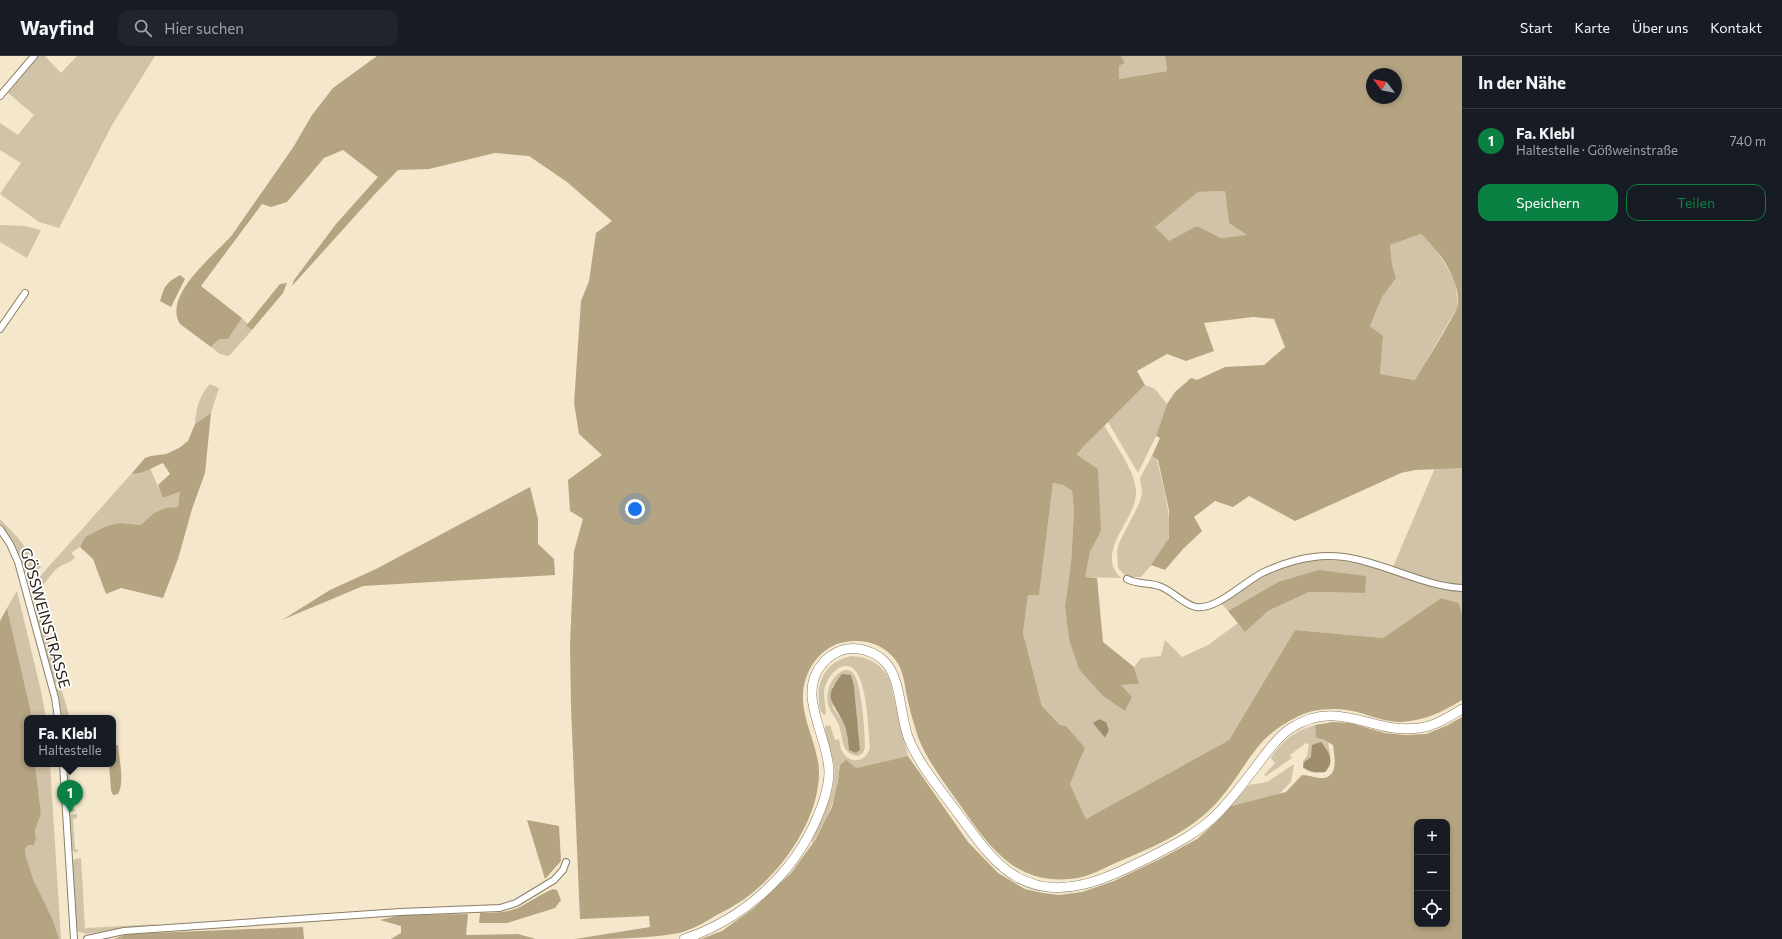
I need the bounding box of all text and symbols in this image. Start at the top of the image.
search box [118,10,398,46]
text: Wayfind [20,16,94,39]
icon: search [132,17,154,39]
text: Hier suchen [164,19,244,37]
text: Start [1520,19,1553,36]
text: Karte [1575,19,1610,36]
text: Über uns [1632,19,1688,36]
text: Kontakt [1710,19,1762,36]
north arrow [1366,68,1402,104]
text: In der Nähe [1478,72,1566,93]
text: Fa. Klebl [1516,124,1575,142]
text: 1 [1488,133,1494,149]
text: 740 m [1730,133,1766,149]
text: Haltestelle · Gößweinstraße [1516,142,1678,158]
button: Speichern [1478,184,1618,221]
button: Teilen [1626,184,1766,221]
your location [625,499,645,519]
street label: GÖSSWEINSTRASSE [17,545,75,690]
popup [24,715,116,767]
text: Fa. Klebl [38,724,97,742]
text: Haltestelle [38,742,102,758]
pin: 1 [57,780,83,813]
map controls [1414,819,1450,927]
button: + [1414,819,1450,855]
button: − [1414,855,1450,891]
button: locate [1414,891,1450,927]

